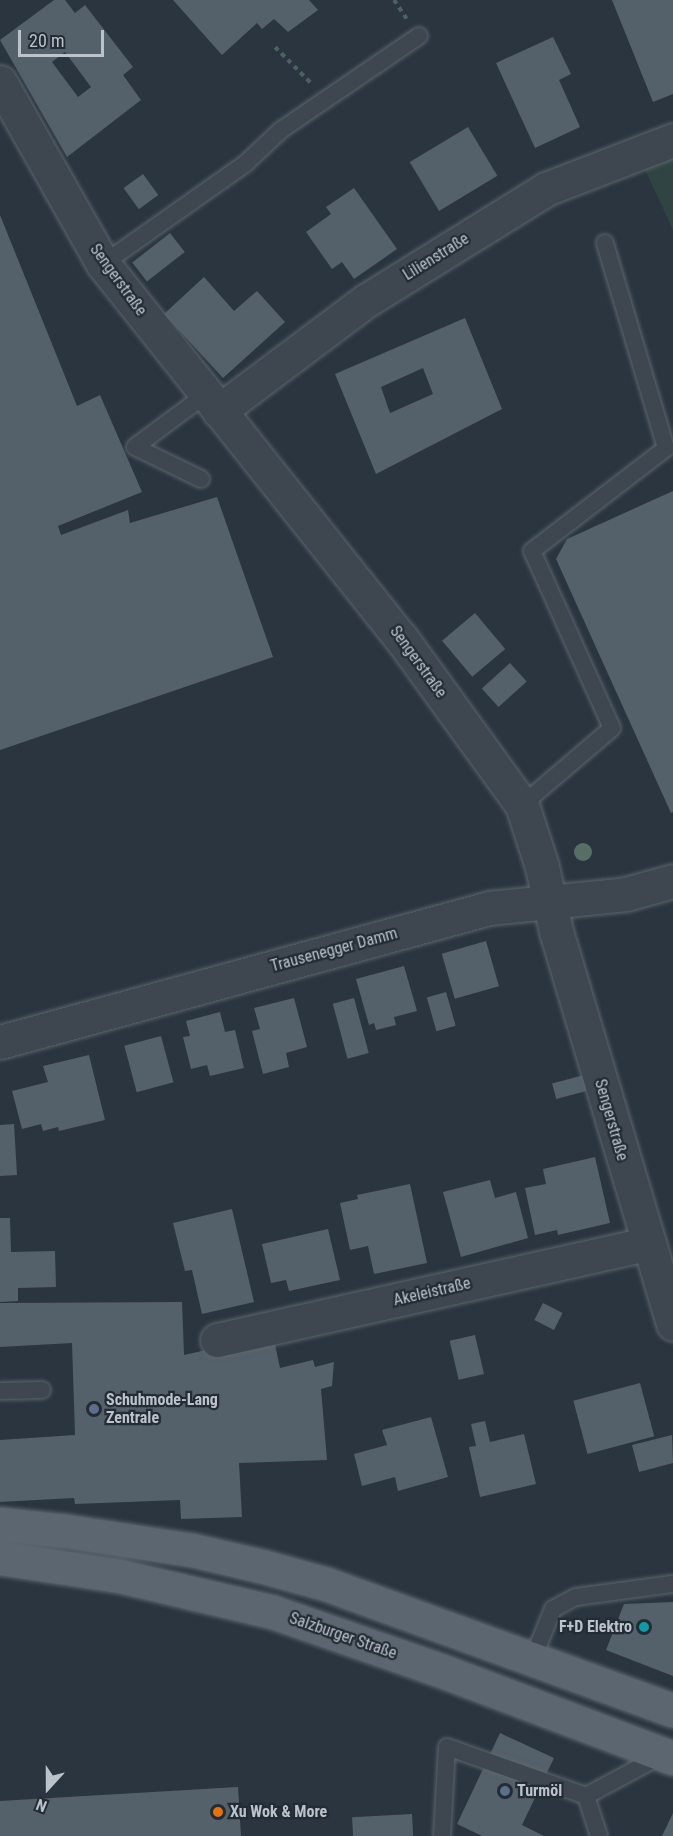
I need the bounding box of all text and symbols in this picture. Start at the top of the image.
scale bar [21,18,106,56]
text: 20 m [29,30,64,51]
street label: Lilienstraße [400,229,472,285]
street label: Sengerstraße [86,240,150,320]
street label: Sengerstraße [386,622,450,702]
street label: Trausenegger Damm [269,924,399,976]
street label: Sengerstraße [590,1077,632,1163]
street label: Akeleistraße [391,1274,473,1310]
place label: Schuhmode-Lang Zentrale [106,1390,218,1428]
marker: Schuhmode-Lang Zentrale [87,1402,101,1416]
street label: Salzburger Straße [287,1609,399,1663]
place label: F+D Elektro [559,1617,632,1637]
marker: F+D Elektro [637,1620,651,1634]
north arrow [18,1758,78,1818]
place label: Turmöl [517,1781,562,1801]
marker: Turmöl [498,1784,512,1798]
text: N [33,1795,49,1816]
place label: Xu Wok & More [230,1802,327,1822]
marker: Xu Wok & More [211,1805,225,1819]

